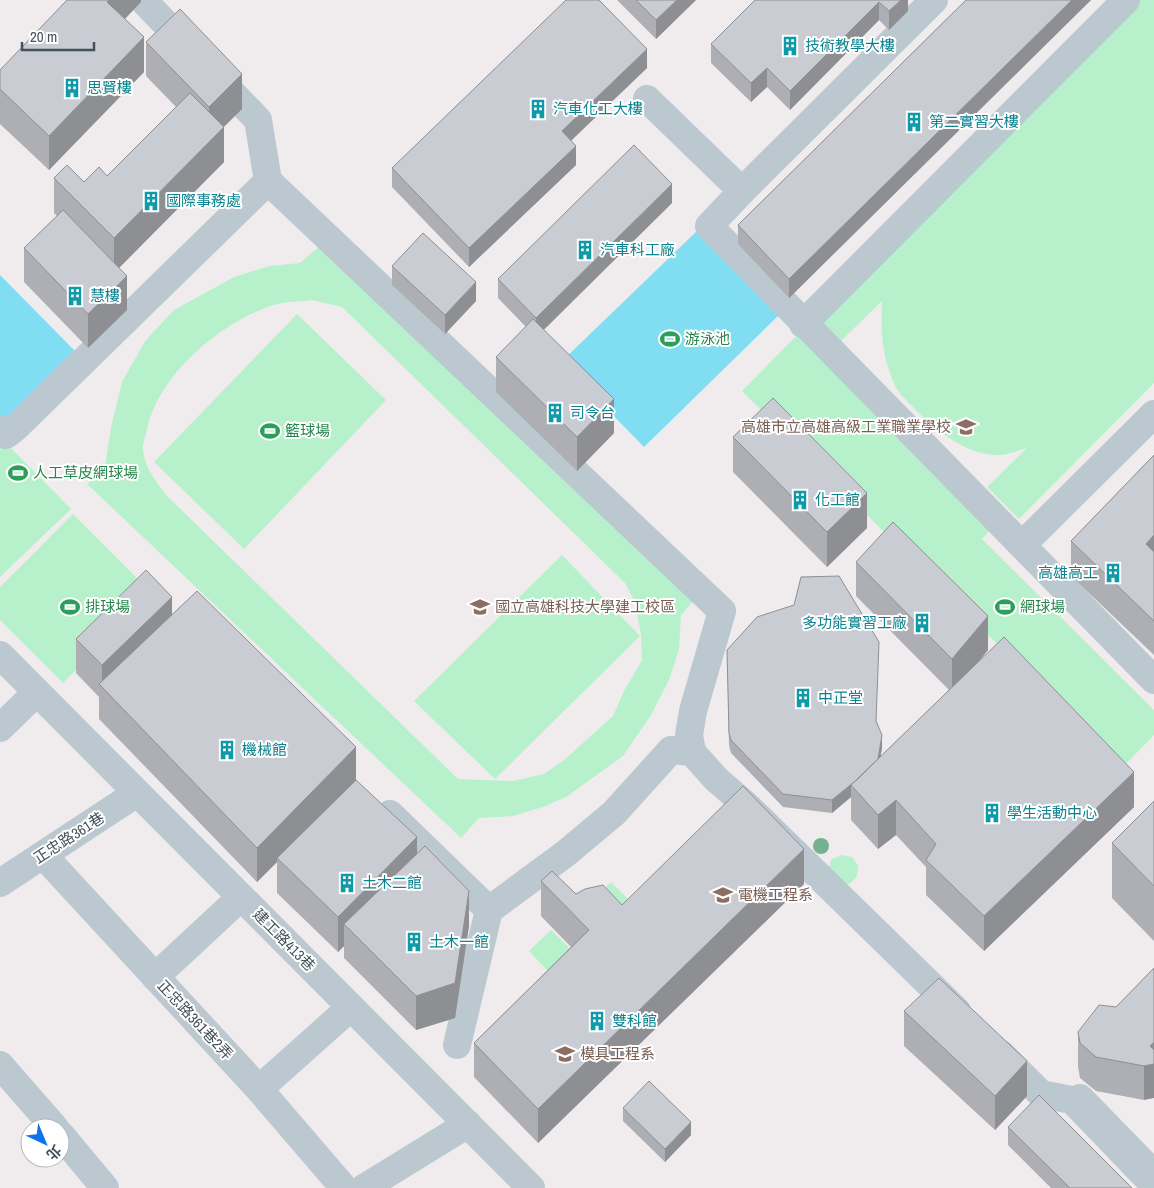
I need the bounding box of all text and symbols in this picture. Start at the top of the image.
scale bar [22,20,95,52]
text: 20 m [30,26,57,47]
building icon: 技術教學大樓 [779,35,801,57]
place label: 技術教學大樓 [805,35,895,56]
building icon: 思賢樓 [61,77,83,99]
place label: 思賢樓 [87,77,132,98]
building icon: 汽車化工大樓 [527,98,549,120]
place label: 汽車化工大樓 [553,98,643,119]
building icon: 第二實習大樓 [903,111,925,133]
place label: 第二實習大樓 [929,111,1019,132]
building icon: 國際事務處 [140,190,162,212]
place label: 國際事務處 [166,190,241,211]
building icon: 汽車科工廠 [574,239,596,261]
place label: 汽車科工廠 [600,239,675,260]
building icon: 慧樓 [64,285,86,307]
place label: 慧樓 [90,285,120,306]
sports icon: 游泳池 [659,328,681,350]
place label: 游泳池 [685,328,730,349]
building icon: 司令台 [544,402,566,424]
place label: 司令台 [570,402,615,423]
place label: 高雄市立高雄高級工業職業學校 [741,416,951,437]
school or university icon: 高雄市立高雄高級工業職業學校 [955,416,977,438]
sports icon: 籃球場 [259,420,281,442]
place label: 籃球場 [285,420,330,441]
sports icon: 人工草皮網球場 [7,462,29,484]
place label: 人工草皮網球場 [33,462,138,483]
building icon: 化工館 [789,489,811,511]
place label: 化工館 [815,489,860,510]
place label: 高雄高工 [1038,562,1098,583]
building icon: 高雄高工 [1102,562,1124,584]
sports icon: 排球場 [59,596,81,618]
place label: 排球場 [85,596,130,617]
school or university icon: 國立高雄科技大學建工校區 [469,596,491,618]
place label: 國立高雄科技大學建工校區 [495,596,675,617]
sports icon: 網球場 [994,596,1016,618]
place label: 網球場 [1020,596,1065,617]
place label: 多功能實習工廠 [802,612,907,633]
building icon: 多功能實習工廠 [911,612,933,634]
building icon: 中正堂 [792,687,814,709]
place label: 中正堂 [818,687,863,708]
building icon: 機械館 [216,739,238,761]
place label: 機械館 [242,739,287,760]
building icon: 學生活動中心 [981,802,1003,824]
place label: 學生活動中心 [1007,802,1097,823]
street label: 正忠路361巷 [29,807,108,868]
building icon: 土木二館 [336,872,358,894]
place label: 土木二館 [362,872,422,893]
school or university icon: 電機工程系 [712,884,734,906]
place label: 電機工程系 [738,884,813,905]
street label: 建工路413巷 [248,904,320,976]
building icon: 土木一館 [403,931,425,953]
place label: 土木一館 [429,931,489,952]
street label: 正忠路361巷2弄 [153,975,238,1064]
building icon: 雙科館 [586,1010,608,1032]
place label: 雙科館 [612,1010,657,1031]
school or university icon: 模具工程系 [554,1043,576,1065]
place label: 模具工程系 [580,1043,655,1064]
north arrow [20,1118,70,1168]
text: 北 [43,1141,65,1164]

